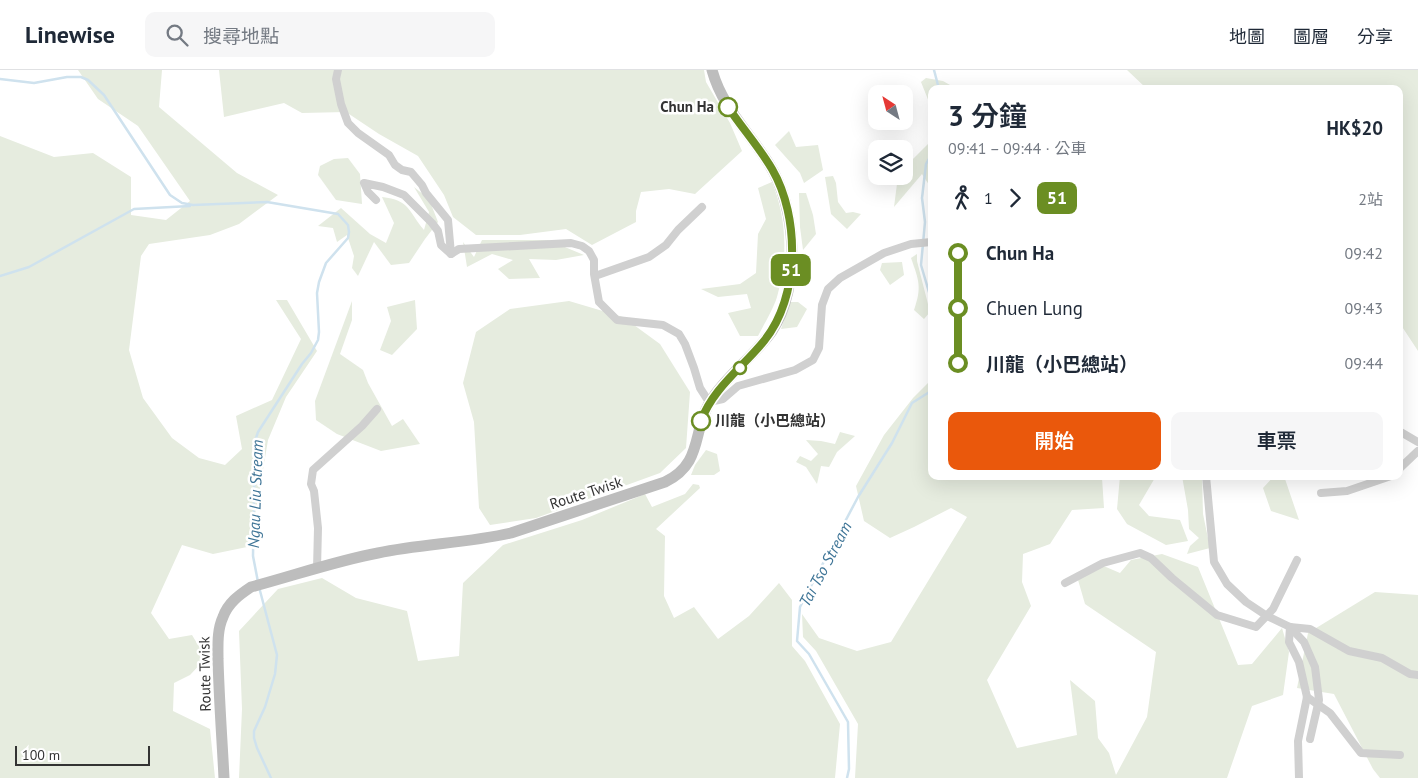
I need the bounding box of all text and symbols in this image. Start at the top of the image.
search box [145,12,495,57]
text: Linewise [25,19,115,50]
icon: search [163,21,191,49]
text: 搜尋地點 [203,24,279,48]
text: 地圖 [1229,25,1265,48]
text: 圖層 [1293,25,1329,48]
text: 分享 [1357,25,1393,48]
north arrow [868,85,912,130]
map controls [868,85,913,185]
place label: Chun Ha [660,97,714,116]
marker: Chun Ha [718,97,738,117]
text: 3 分鐘 [948,97,1027,134]
text: HK$20 [1327,116,1383,140]
text: 09:41 – 09:44 · 公車 [948,138,1086,158]
button: layers [868,140,913,185]
icon: walk [948,184,976,212]
icon: forward [1001,184,1029,212]
text: 51 [1047,186,1067,209]
text: 1 [984,188,993,208]
text: 2站 [1358,189,1383,209]
text: Chun Ha [986,241,1054,265]
text: 09:42 [1345,243,1383,263]
line badge: 51 [768,254,814,286]
text: 51 [781,258,801,281]
text: Chuen Lung [986,296,1083,320]
text: 09:43 [1345,298,1383,318]
text: 川龍（小巴總站） [986,352,1138,376]
text: 09:44 [1345,353,1383,373]
unlabelled marker [733,361,747,375]
marker: 川龍（小巴總站） [691,411,711,431]
place label: 川龍（小巴總站） [715,411,835,430]
button: 開始 [948,412,1161,470]
button: 車票 [1171,412,1383,470]
water label: Ngau Liu Stream [243,439,267,549]
street label: Route Twisk [547,472,625,513]
water label: Tai Tso Stream [794,518,856,610]
street label: Route Twisk [194,635,215,712]
scale bar [15,743,150,766]
text: 100 m [22,746,60,764]

